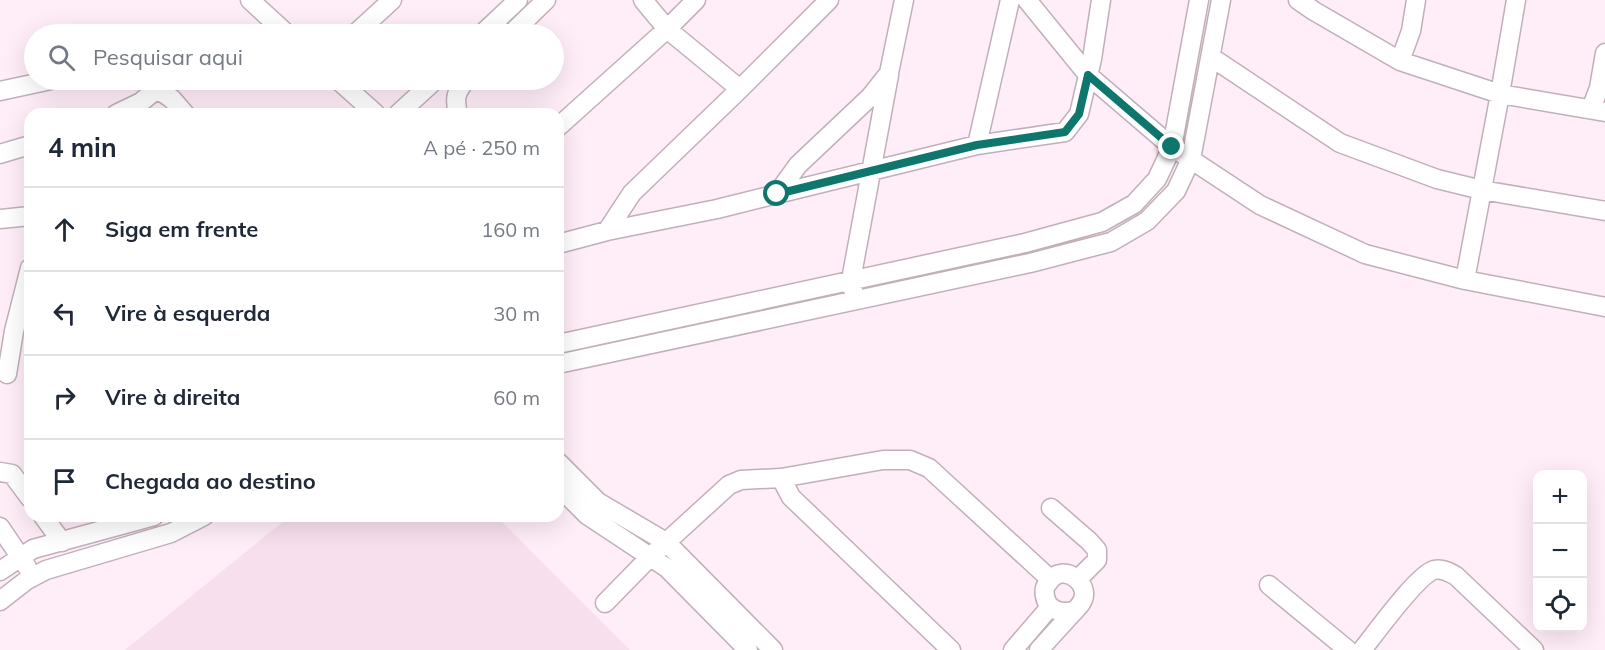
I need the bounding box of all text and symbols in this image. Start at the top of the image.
search box [24,24,564,90]
icon: search [45,41,78,74]
text: Pesquisar aqui [93,43,243,71]
text: 4 min [48,131,117,164]
route end [1158,133,1184,159]
text: A pé · 250 m [423,135,540,160]
route start [763,180,789,206]
icon: ahead [48,213,81,246]
text: Siga em frente [105,215,258,243]
text: 160 m [481,217,540,242]
icon: left [48,297,81,330]
text: Vire à esquerda [105,299,270,327]
text: 30 m [493,301,540,326]
icon: right [48,381,81,414]
text: Vire à direita [105,383,240,411]
text: 60 m [493,385,540,410]
icon: arrive [48,465,81,498]
text: Chegada ao destino [105,467,316,495]
map controls [1533,470,1587,632]
button: + [1533,470,1587,524]
button: − [1533,524,1587,578]
button: locate [1533,578,1587,632]

